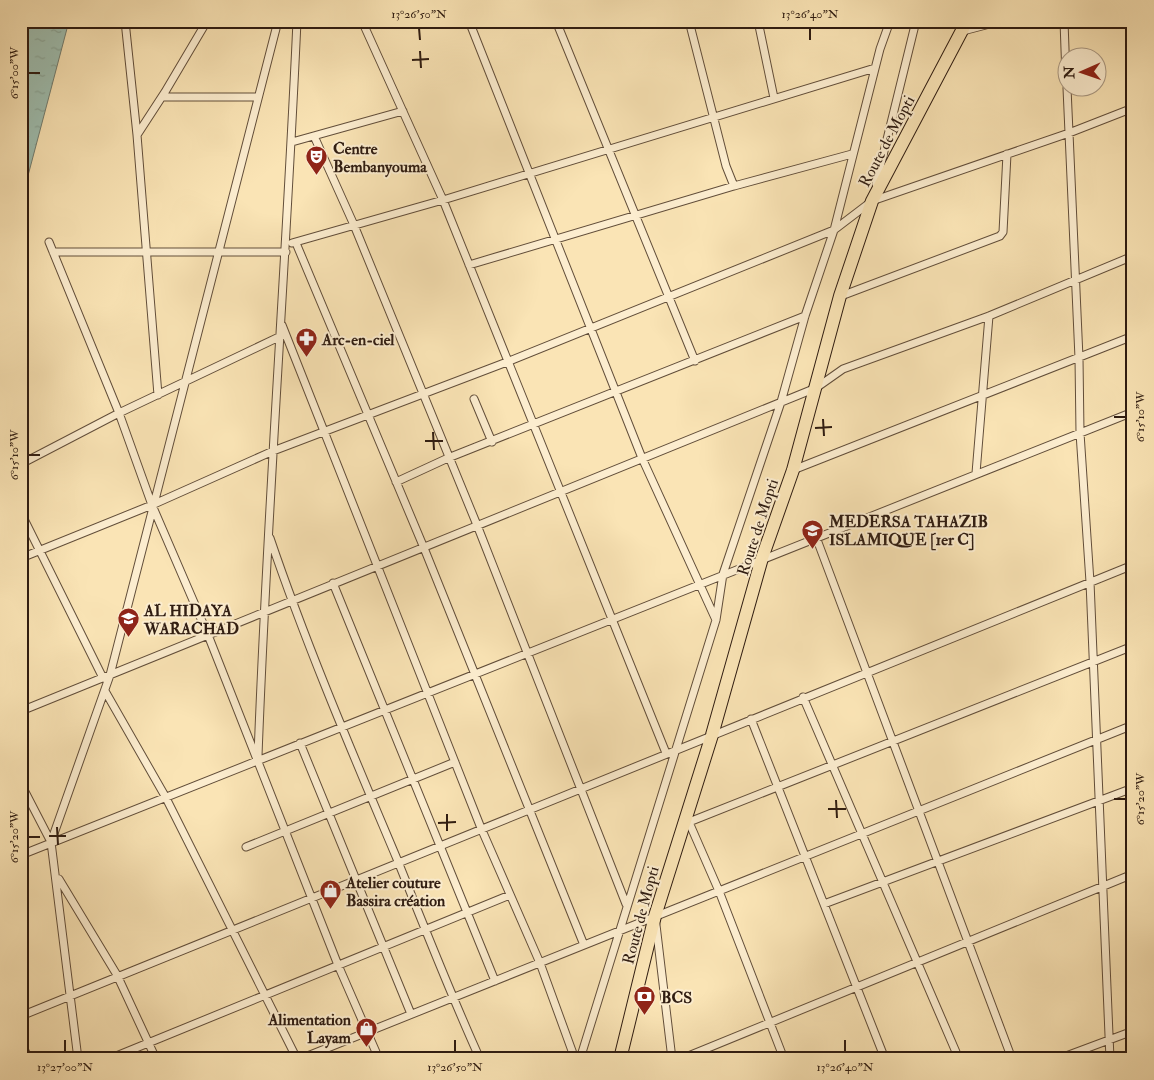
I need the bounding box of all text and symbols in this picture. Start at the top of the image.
text: 13°26'50"N [391,7,447,22]
text: 13°26'40"N [782,7,839,22]
text: 6°15'00"W [7,46,22,99]
north arrow [1056,48,1106,98]
text: N [1061,65,1078,80]
street label: Route de Mopti [854,92,920,191]
place label: Centre Bembanyouma [333,139,427,178]
theatre icon: Centre Bembanyouma [305,145,329,176]
pharmacy icon: Arc-en-ciel [294,327,318,358]
place label: Arc-en-ciel [321,330,395,350]
text: 6°15'10"W [1133,391,1148,442]
text: 6°15'10"W [7,429,22,480]
street label: Route de Mopti [733,476,784,579]
place label: MEDERSA TAHAZIB ISLAMIQUE [1er C] [828,512,988,551]
school or university icon: MEDERSA TAHAZIB ISLAMIQUE [1er C] [801,518,825,549]
place label: AL HIDAYA WARACHAD [143,601,239,639]
school or university icon: AL HIDAYA WARACHAD [116,607,140,638]
text: 6°15'20"W [1133,772,1148,825]
text: 6°15'20"W [7,810,22,863]
street label: Route de Mopti [618,864,665,967]
place label: Atelier couture Bassira création [345,873,446,911]
shop icon: Atelier couture Bassira création [318,879,342,910]
bank icon: BCS [633,985,657,1016]
place label: BCS [661,988,692,1008]
place label: Alimentation Layam [267,1010,352,1049]
shop icon: Alimentation Layam [355,1016,379,1047]
text: 13°27'00"N [37,1060,93,1075]
text: 13°26'50"N [427,1060,483,1075]
text: 13°26'40"N [817,1060,874,1075]

